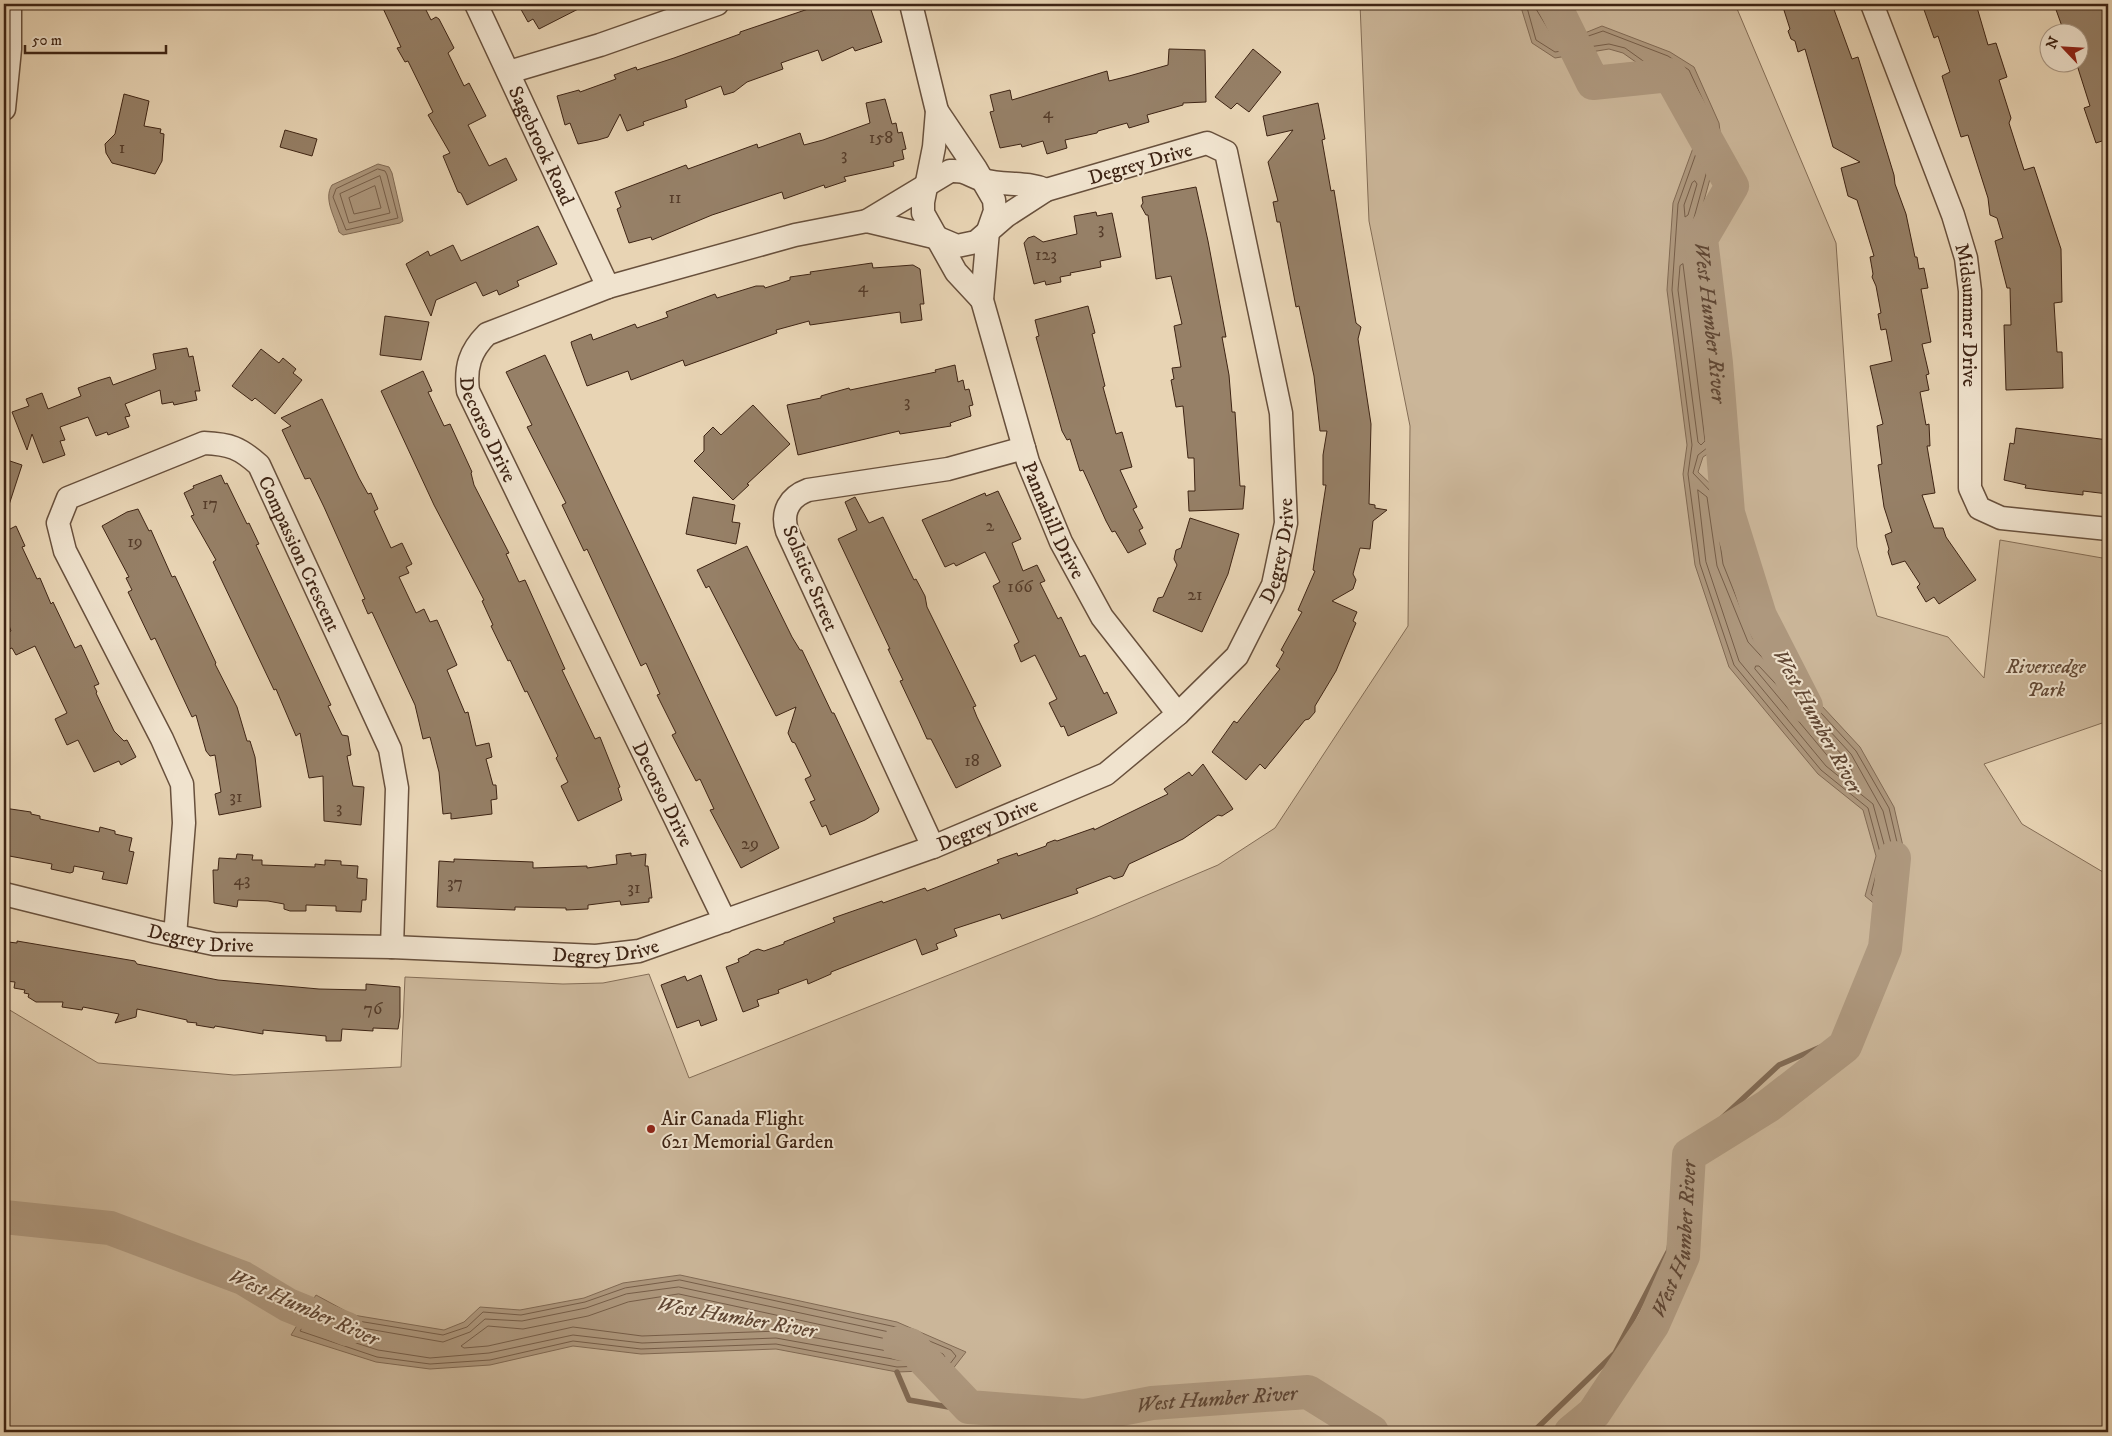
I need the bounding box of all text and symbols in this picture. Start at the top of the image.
scale bar [25,22,166,54]
north arrow [2040,22,2090,72]
text: 50 m [32,31,62,50]
text: N [2043,33,2064,52]
street label: Sagebrook Road [502,82,579,210]
house number: 4 [1043,102,1054,124]
house number: 158 [869,127,893,149]
house number: 1 [119,137,125,159]
street label: Degrey Drive [1086,138,1195,191]
house number: 3 [841,144,847,166]
house number: 11 [668,187,682,209]
house number: 3 [1098,218,1104,240]
street label: Midsummer Drive [1948,240,1981,387]
water label: West Humber River [1687,241,1731,405]
house number: 123 [1035,244,1057,266]
house number: 4 [858,276,869,298]
street label: Decorso Drive [453,376,521,487]
house number: 3 [904,391,910,413]
street label: Pannahill Drive [1015,458,1090,584]
street label: Compassion Crescent [252,472,345,636]
house number: 17 [202,493,218,515]
street label: Degrey Drive [1255,497,1300,608]
house number: 2 [986,515,995,537]
street label: Solstice Street [776,522,843,635]
house number: 19 [127,531,143,553]
house number: 166 [1007,576,1033,598]
house number: 21 [1187,584,1203,606]
water label: West Humber River [1767,645,1868,800]
park label: Riversedge Park [2005,655,2087,703]
street label: Decorso Drive [626,738,698,851]
house number: 18 [964,750,980,772]
house number: 31 [229,786,243,808]
street label: Degrey Drive [934,793,1042,858]
house number: 3 [336,797,342,819]
house number: 29 [741,833,759,855]
house number: 43 [233,869,251,891]
house number: 37 [447,872,463,894]
house number: 31 [627,877,641,899]
street label: Degrey Drive [145,919,254,959]
street label: Degrey Drive [552,934,663,970]
house number: 76 [364,998,383,1020]
place label: Air Canada Flight 621 Memorial Garden [661,1107,834,1155]
marker: Air Canada Flight 621 Memorial Garden [645,1123,657,1135]
water label: West Humber River [1646,1158,1703,1322]
water label: West Humber River [225,1263,384,1353]
water label: West Humber River [655,1291,820,1345]
water label: West Humber River [1134,1381,1299,1420]

